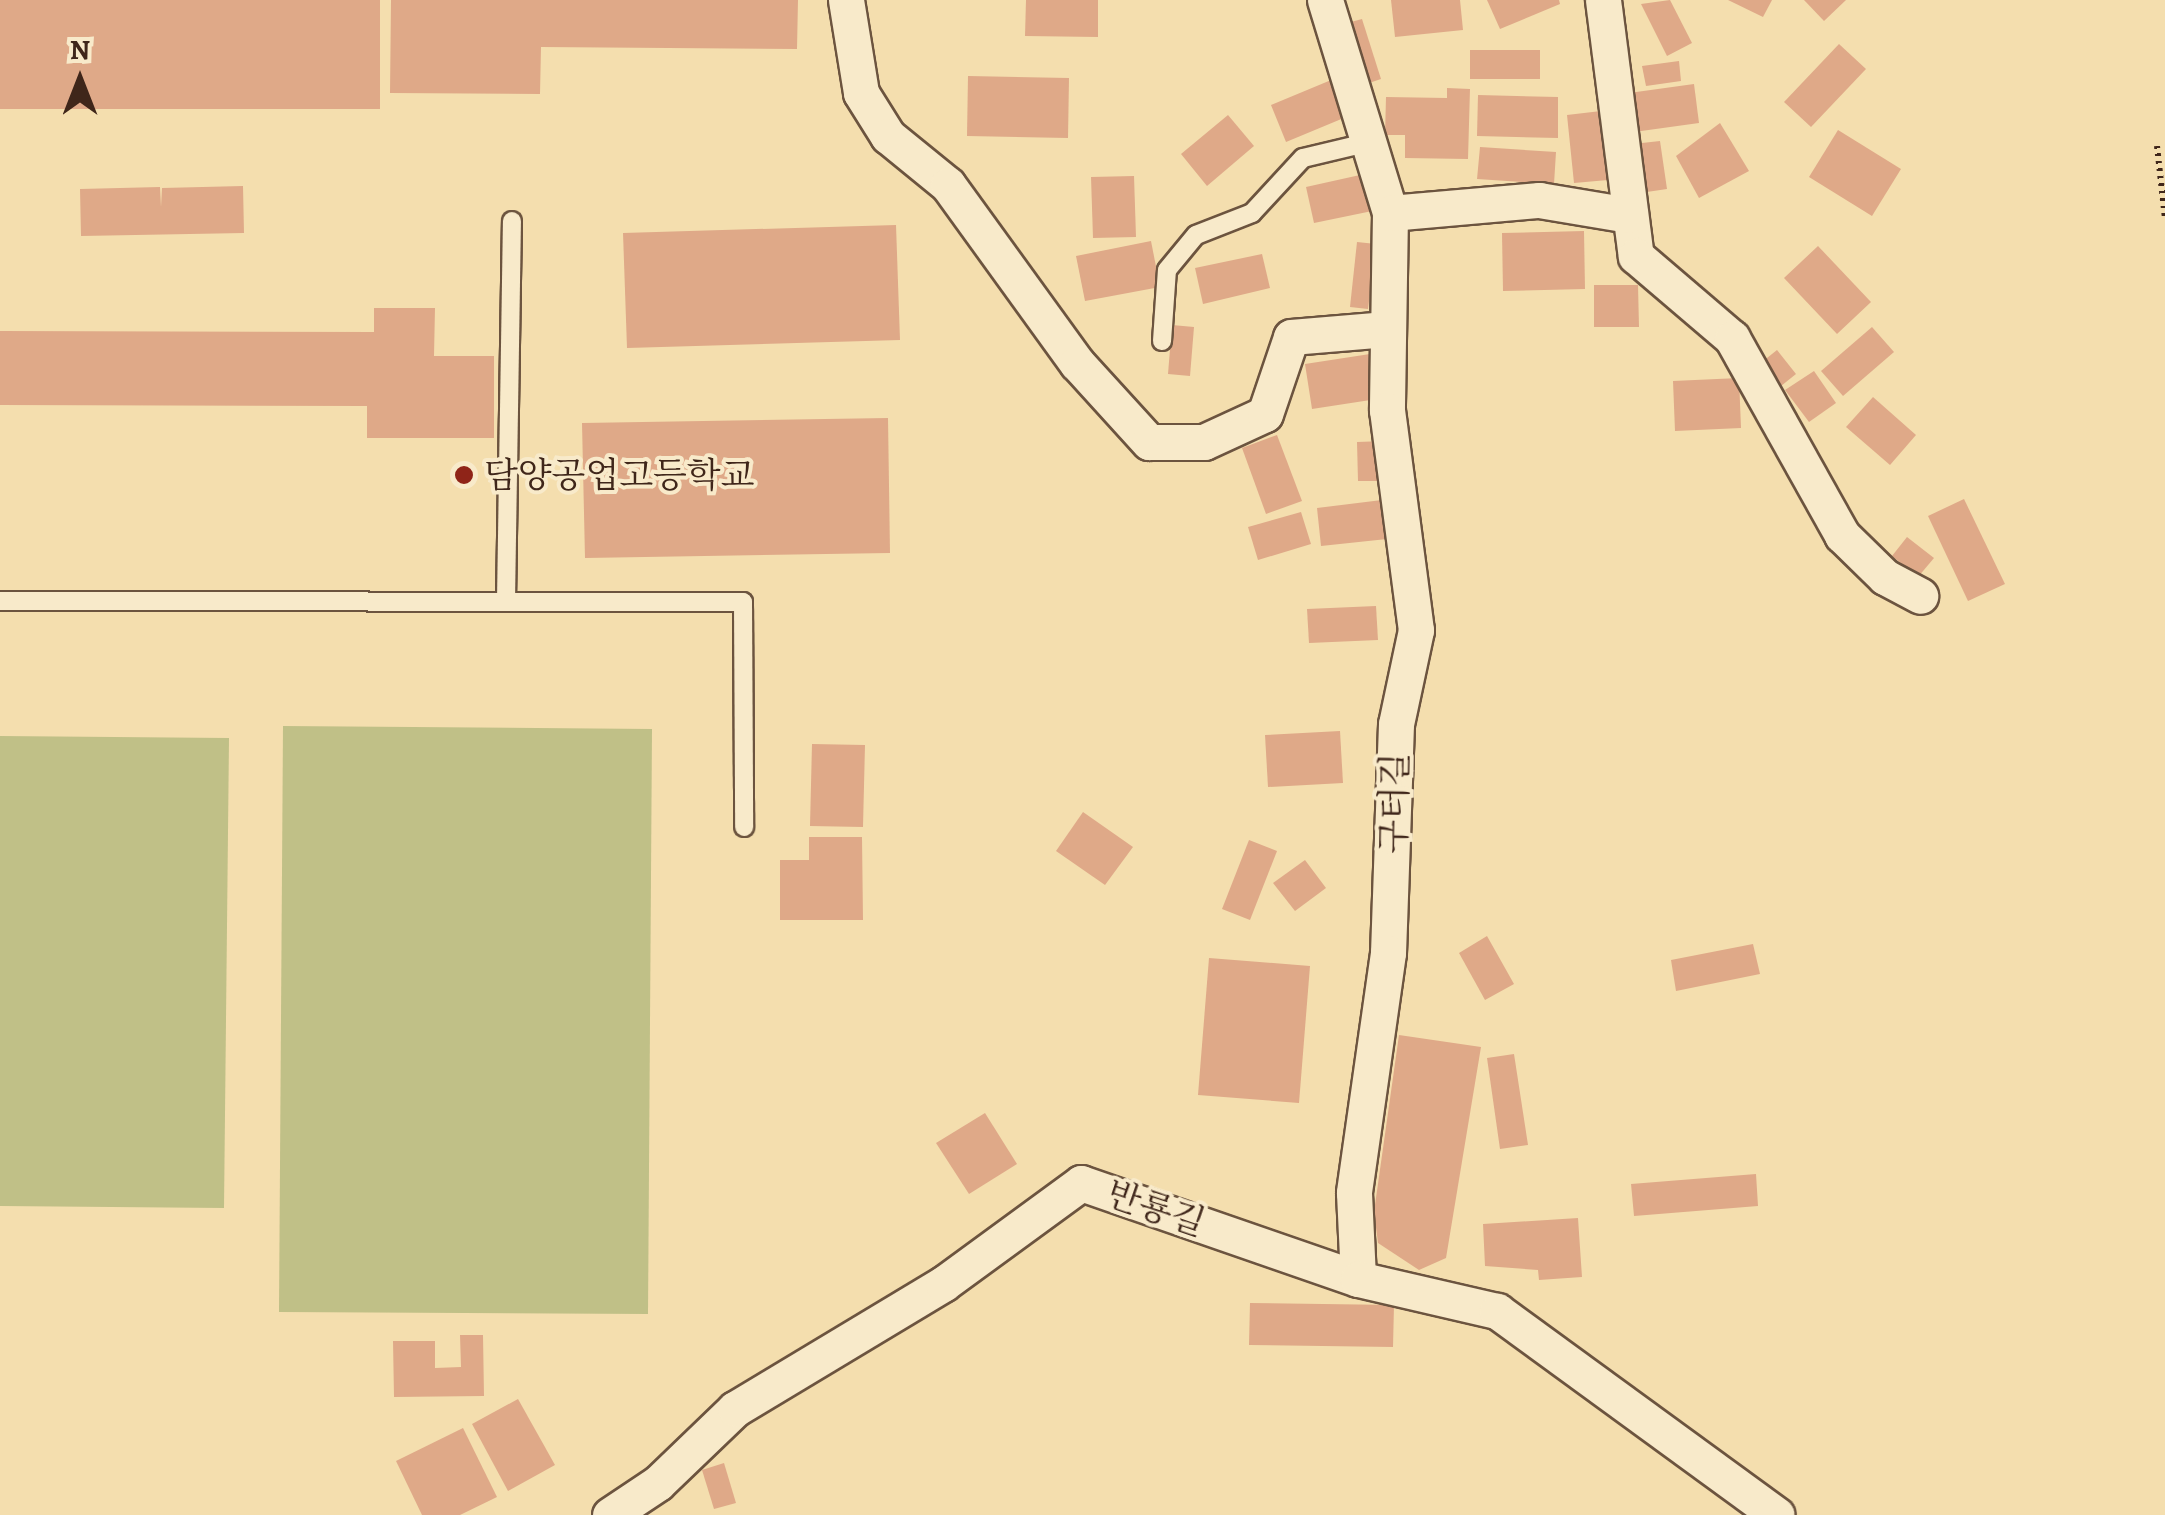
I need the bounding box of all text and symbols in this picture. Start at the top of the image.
north arrow [30,30,130,130]
text: N [70,31,90,69]
place label: 담양공업고등학교 [484,454,754,496]
marker: 담양공업고등학교 [453,464,475,486]
street label: 구터길 [1372,752,1416,854]
street label: 반룡길 [1101,1172,1211,1244]

